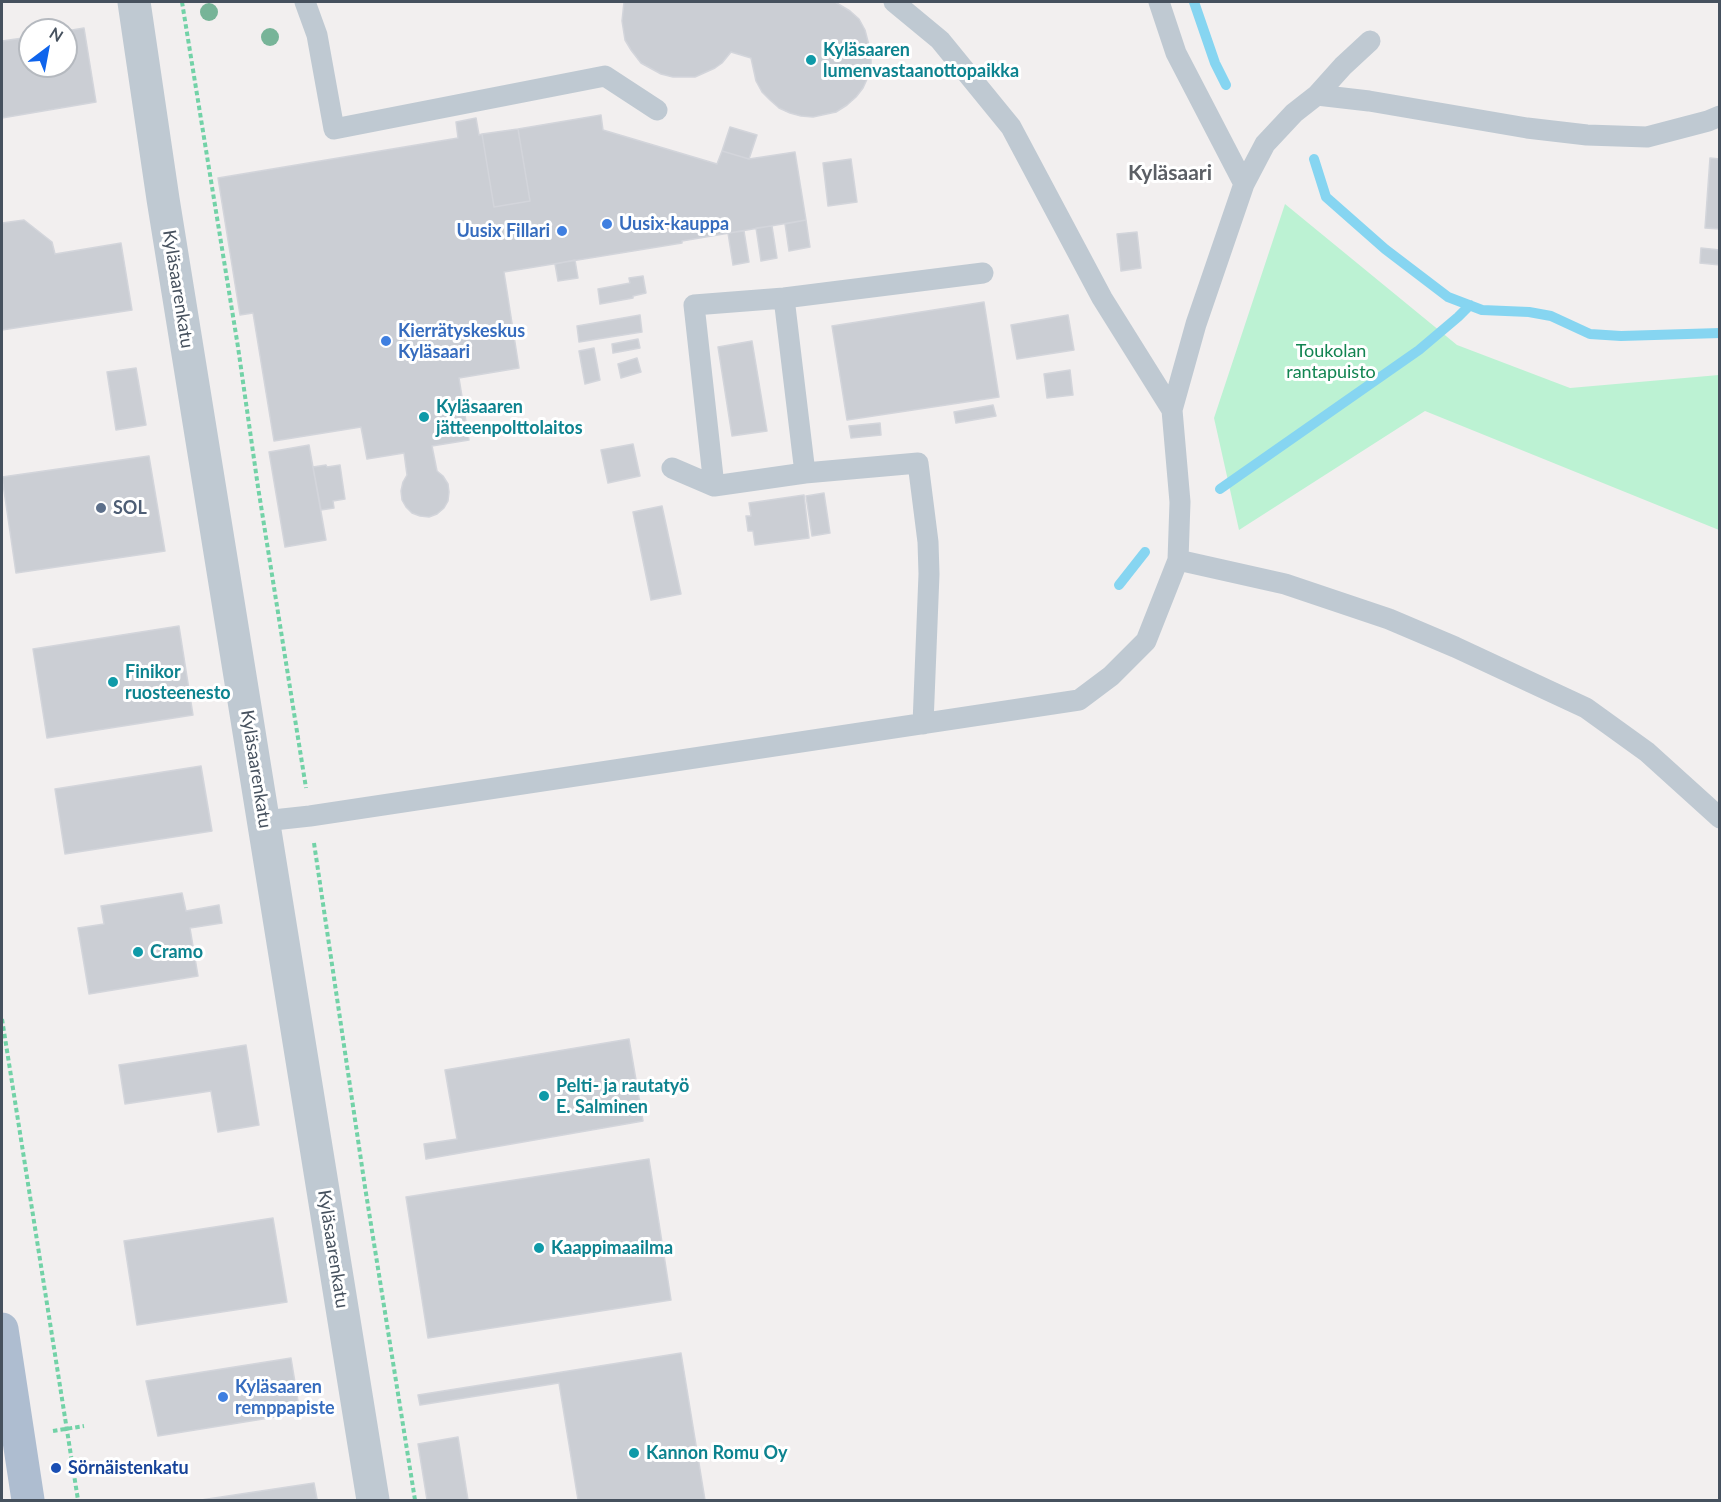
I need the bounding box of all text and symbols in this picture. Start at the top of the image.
north arrow [18,18,78,78]
text: N [46,23,67,45]
place label: Kyläsaaren lumenvastaanottopaikka [823,39,1019,82]
marker: Kyläsaaren lumenvastaanottopaikka [804,53,818,67]
district label: Kyläsaari [1128,160,1212,186]
place label: Uusix-kauppa [619,213,729,235]
marker: Uusix-kauppa [600,217,614,231]
place label: Uusix Fillari [456,220,550,242]
marker: Uusix Fillari [555,224,569,238]
street label: Kyläsaarenkatu [158,228,198,350]
place label: Kierrätyskeskus Kyläsaari [398,320,525,362]
marker: Kierrätyskeskus Kyläsaari [379,334,393,348]
park label: Toukolan rantapuisto [1286,340,1376,382]
place label: Kyläsaaren jätteenpolttolaitos [436,396,583,438]
marker: Kyläsaaren jätteenpolttolaitos [417,410,431,424]
place label: SOL [113,497,147,519]
marker: SOL [94,501,108,515]
place label: Finikor ruosteenesto [125,661,231,704]
marker: Finikor ruosteenesto [106,675,120,689]
street label: Kyläsaarenkatu [236,708,276,830]
place label: Cramo [150,941,203,963]
marker: Cramo [131,945,145,959]
place label: Pelti- ja rautatyö E. Salminen [556,1075,689,1118]
marker: Pelti- ja rautatyö E. Salminen [537,1089,551,1103]
street label: Kyläsaarenkatu [313,1188,353,1310]
place label: Kaappimaailma [551,1237,673,1259]
marker: Kaappimaailma [532,1241,546,1255]
place label: Kyläsaaren remppapiste [235,1376,335,1418]
marker: Kyläsaaren remppapiste [216,1390,230,1404]
place label: Kannon Romu Oy [646,1442,787,1464]
marker: Kannon Romu Oy [627,1446,641,1460]
place label: Sörnäistenkatu [68,1457,189,1479]
marker: Sörnäistenkatu [49,1461,63,1475]

